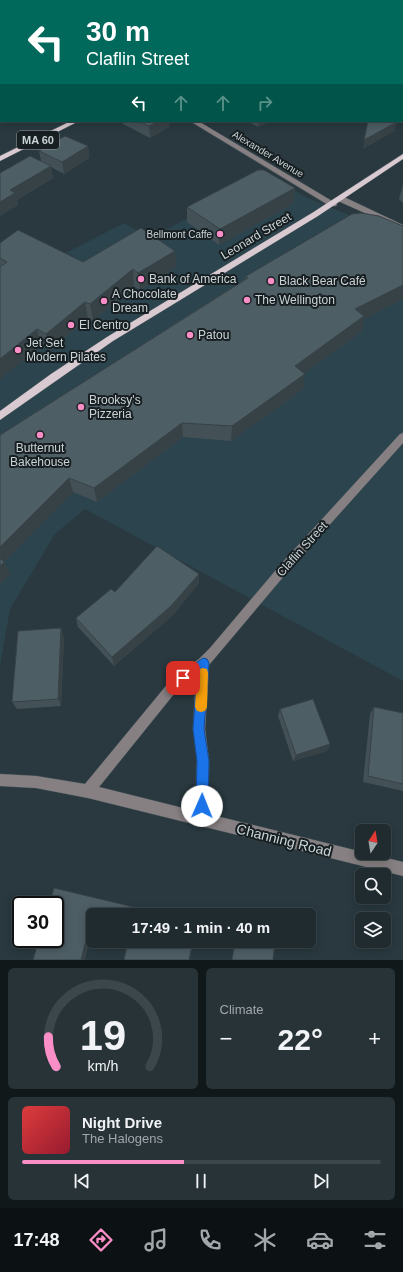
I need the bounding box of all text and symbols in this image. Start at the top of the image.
icon: left [20,16,72,68]
text: 30 m [86,16,150,47]
text: Claflin Street [86,49,189,69]
icon: left [128,92,150,114]
icon: ahead [170,92,192,114]
icon: ahead [212,92,234,114]
icon: right [254,92,276,114]
street label: Alexander Avenue [230,128,306,180]
road number: MA 60 [17,131,59,149]
street label: Leonard Street [218,209,294,262]
place label: Bellmont Caffe [147,229,212,240]
marker: Bellmont Caffe [215,229,225,239]
place label: Bank of America [149,272,237,286]
marker: Bank of America [136,274,146,284]
place label: Black Bear Café [279,274,366,288]
marker: Black Bear Café [266,276,276,286]
place label: A Chocolate Dream [112,287,177,315]
place label: The Wellington [255,293,335,307]
marker: The Wellington [242,295,252,305]
marker: A Chocolate Dream [99,296,109,306]
place label: El Centro [79,318,129,332]
marker: El Centro [66,320,76,330]
place label: Patou [198,328,229,342]
marker: Patou [185,330,195,340]
place label: Jet Set Modern Pilates [26,336,106,364]
marker: Jet Set Modern Pilates [13,345,23,355]
place label: Brooksy's Pizzeria [89,393,141,421]
marker: Brooksy's Pizzeria [76,402,86,412]
marker: Butternut Bakehouse [35,430,45,440]
place label: Butternut Bakehouse [10,441,70,469]
street label: Claflin Street [274,518,331,579]
pin [166,661,200,695]
icon: arrive [172,667,194,689]
position arrow [181,785,223,827]
street label: Channing Road [235,820,333,860]
north arrow [355,824,391,860]
map controls [355,824,391,948]
button: search [355,868,391,904]
speed limit sign: 30 [12,896,64,948]
button: layers [355,912,391,948]
text: 17:49 · 1 min · 40 m [132,919,270,936]
text: Climate [220,1002,264,1017]
text: 19 [80,1011,126,1058]
text: 22° [278,1023,323,1056]
text: − [220,1026,232,1051]
text: + [368,1026,381,1051]
text: km/h [87,1057,118,1073]
text: Night Drive [82,1114,162,1131]
text: The Halogens [82,1131,163,1146]
icon: previous [71,1170,93,1192]
icon: pause [190,1170,212,1192]
icon: next [310,1170,332,1192]
icon: directions [87,1226,115,1254]
icon: music [142,1226,170,1254]
icon: phone [196,1226,224,1254]
icon: climate [251,1226,279,1254]
icon: car [306,1226,334,1254]
icon: filters [361,1226,389,1254]
text: 17:48 [13,1230,60,1250]

